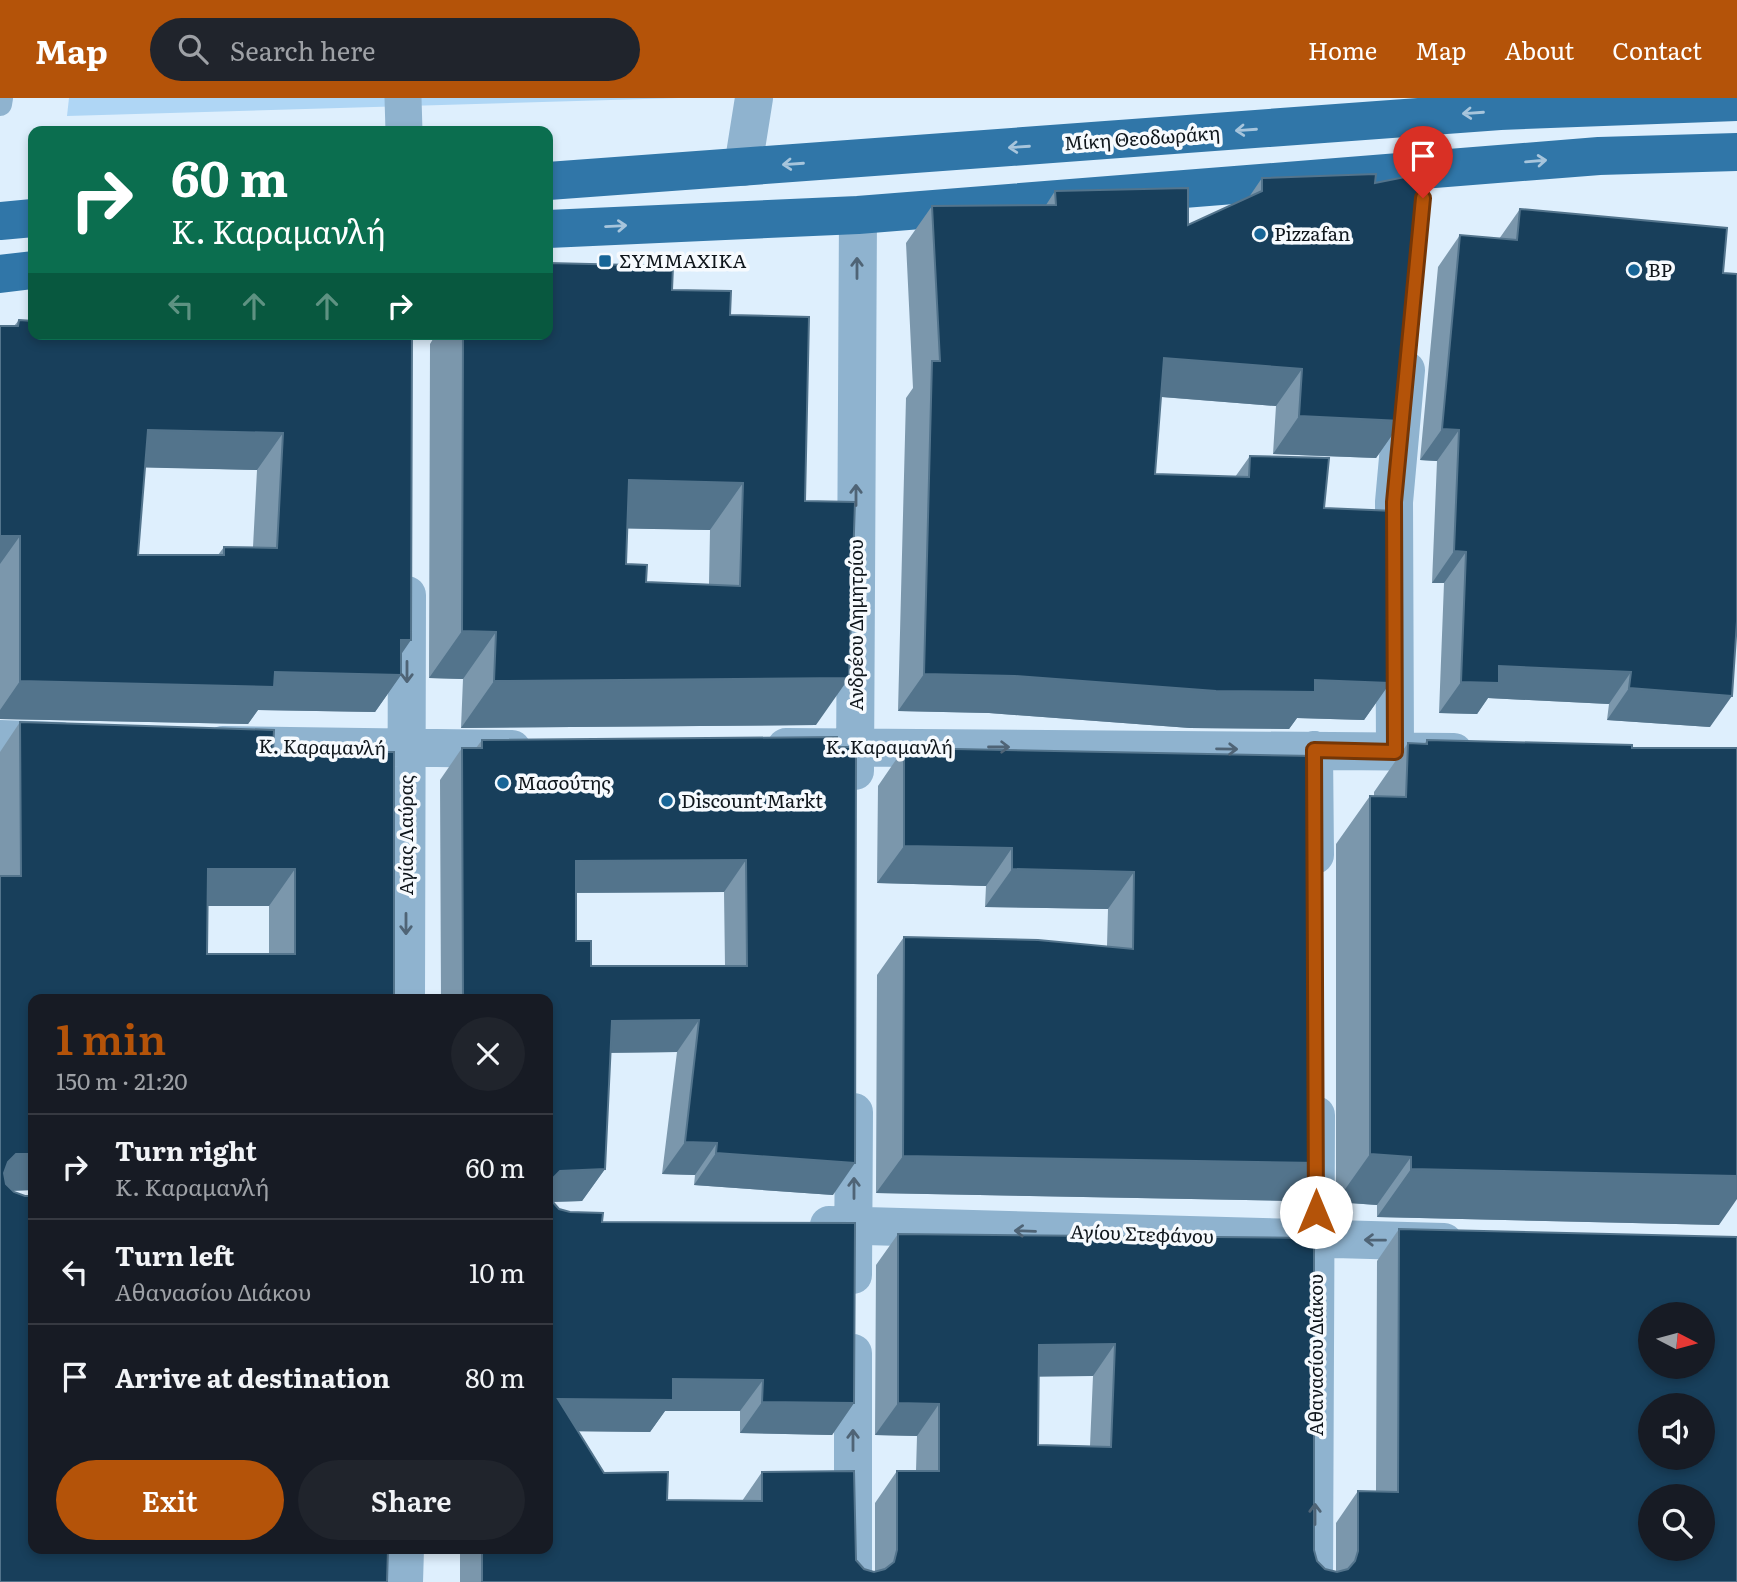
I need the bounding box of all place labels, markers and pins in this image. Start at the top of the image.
pin [1393,126,1453,198]
place label: Pizzafan [1274,219,1350,247]
marker: Pizzafan [1252,226,1268,242]
place label: ΣΥΜΜΑΧΙΚΑ [619,246,746,274]
marker: ΣΥΜΜΑΧΙΚΑ [597,253,613,269]
place label: BP [1648,255,1672,283]
marker: BP [1626,262,1642,278]
place label: Μασούτης [517,768,611,796]
marker: Μασούτης [495,775,511,791]
place label: Discount Markt [681,786,823,814]
marker: Discount Markt [659,793,675,809]

